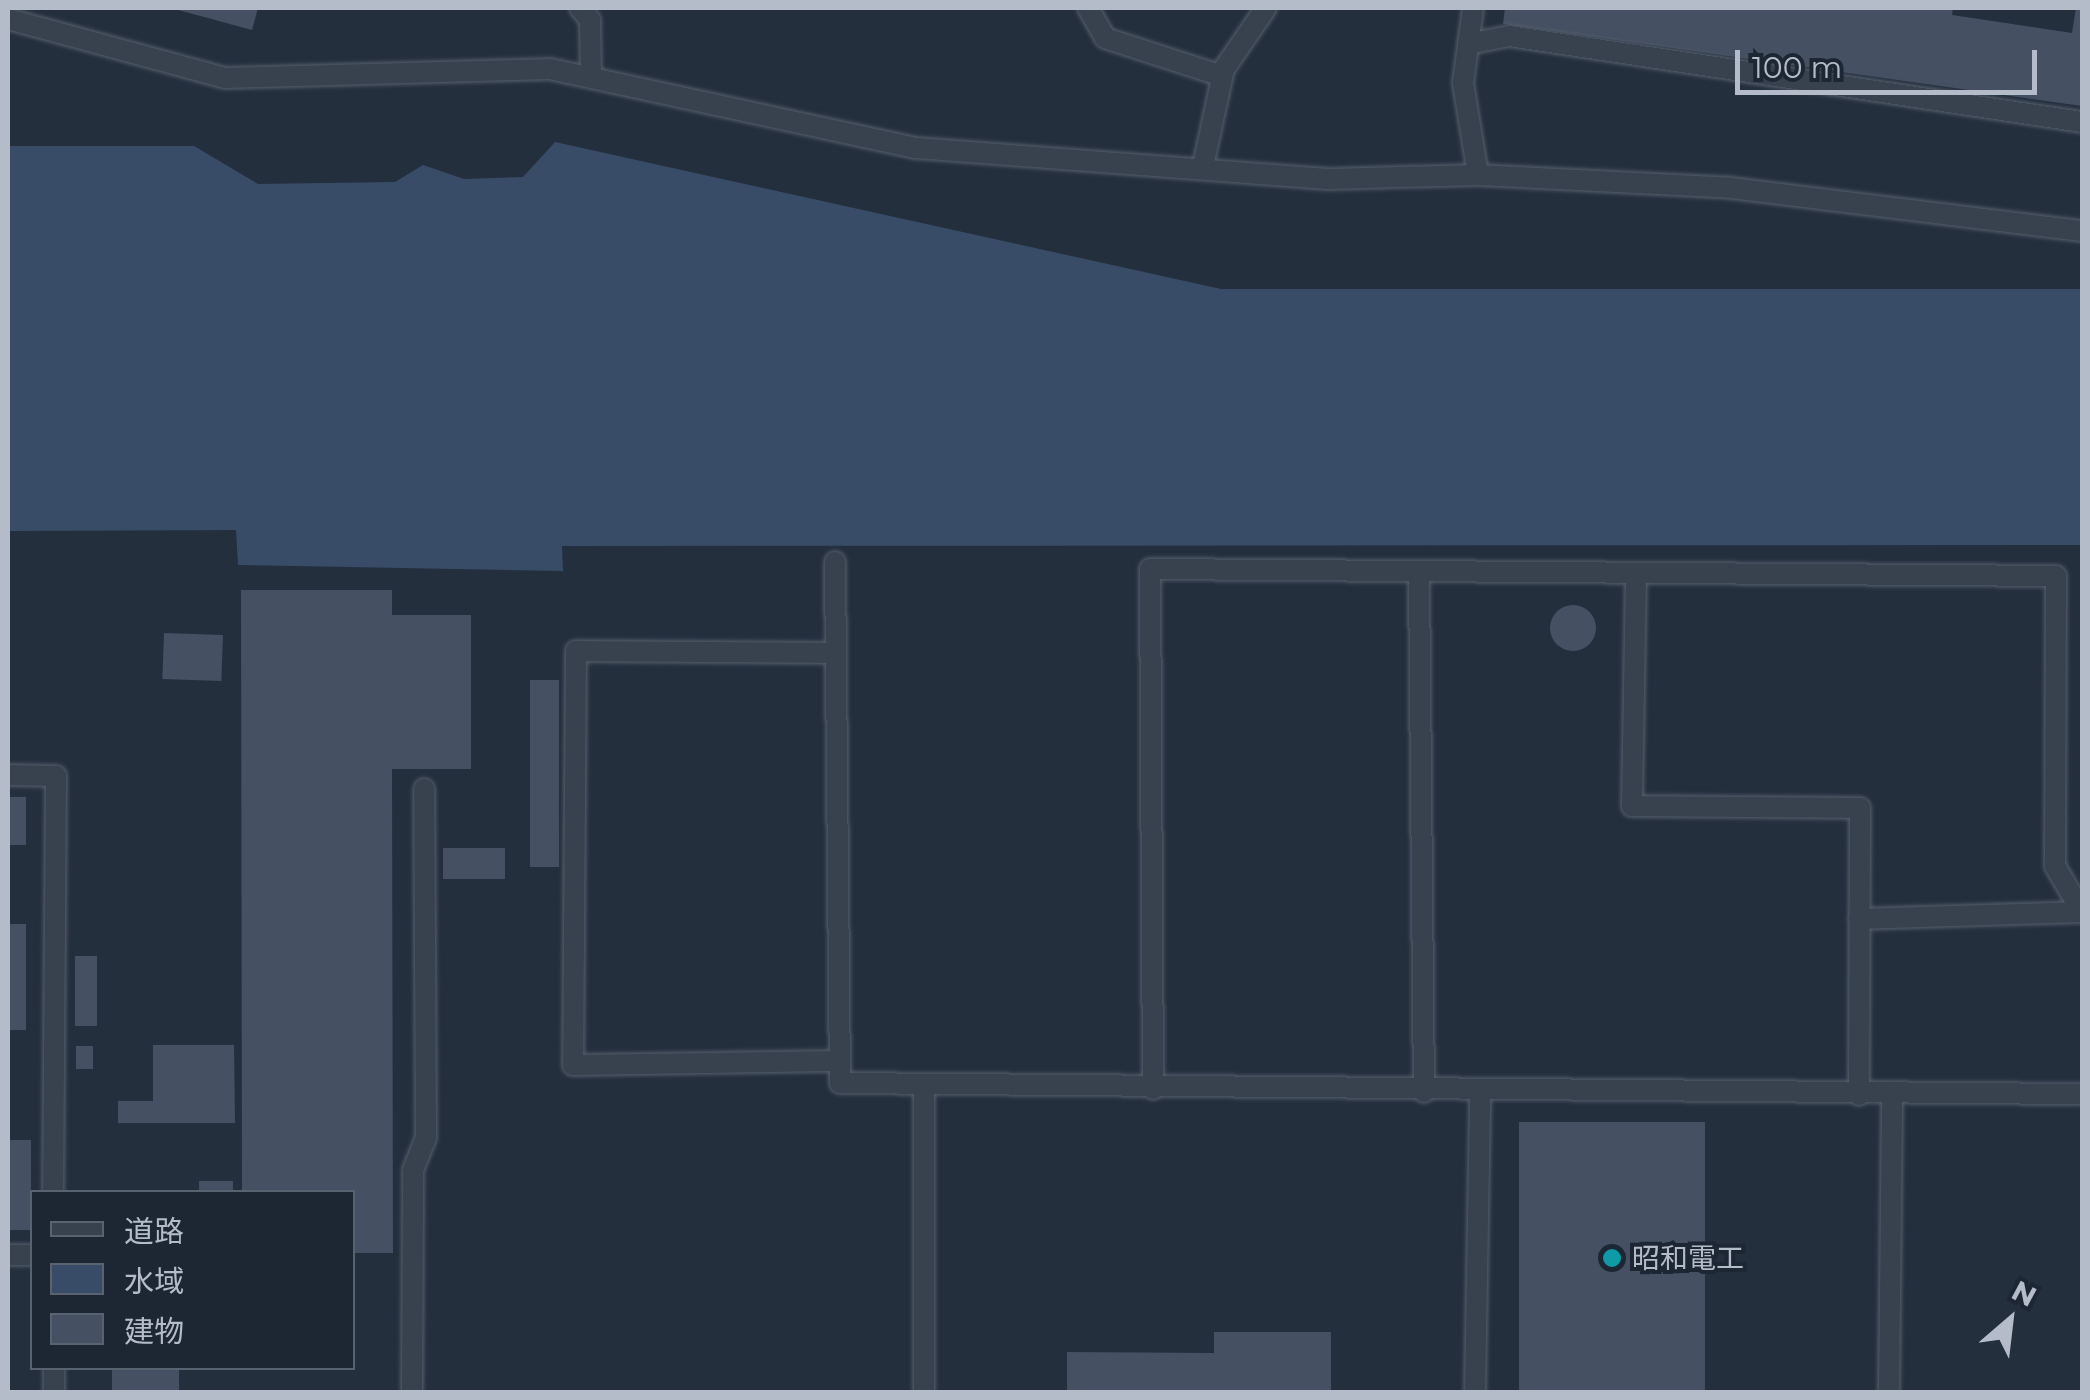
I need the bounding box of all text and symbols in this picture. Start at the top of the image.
scale bar [1740,30,2042,92]
text: 100 m [1752,49,1842,86]
legend [30,1190,355,1370]
text: 道路 [124,1213,184,1250]
place label: 昭和電工 [1632,1241,1744,1275]
marker: 昭和電工 [1601,1247,1623,1269]
text: 水域 [124,1263,184,1300]
north arrow [1960,1270,2060,1370]
text: N [2006,1273,2042,1314]
text: 建物 [124,1313,184,1350]

